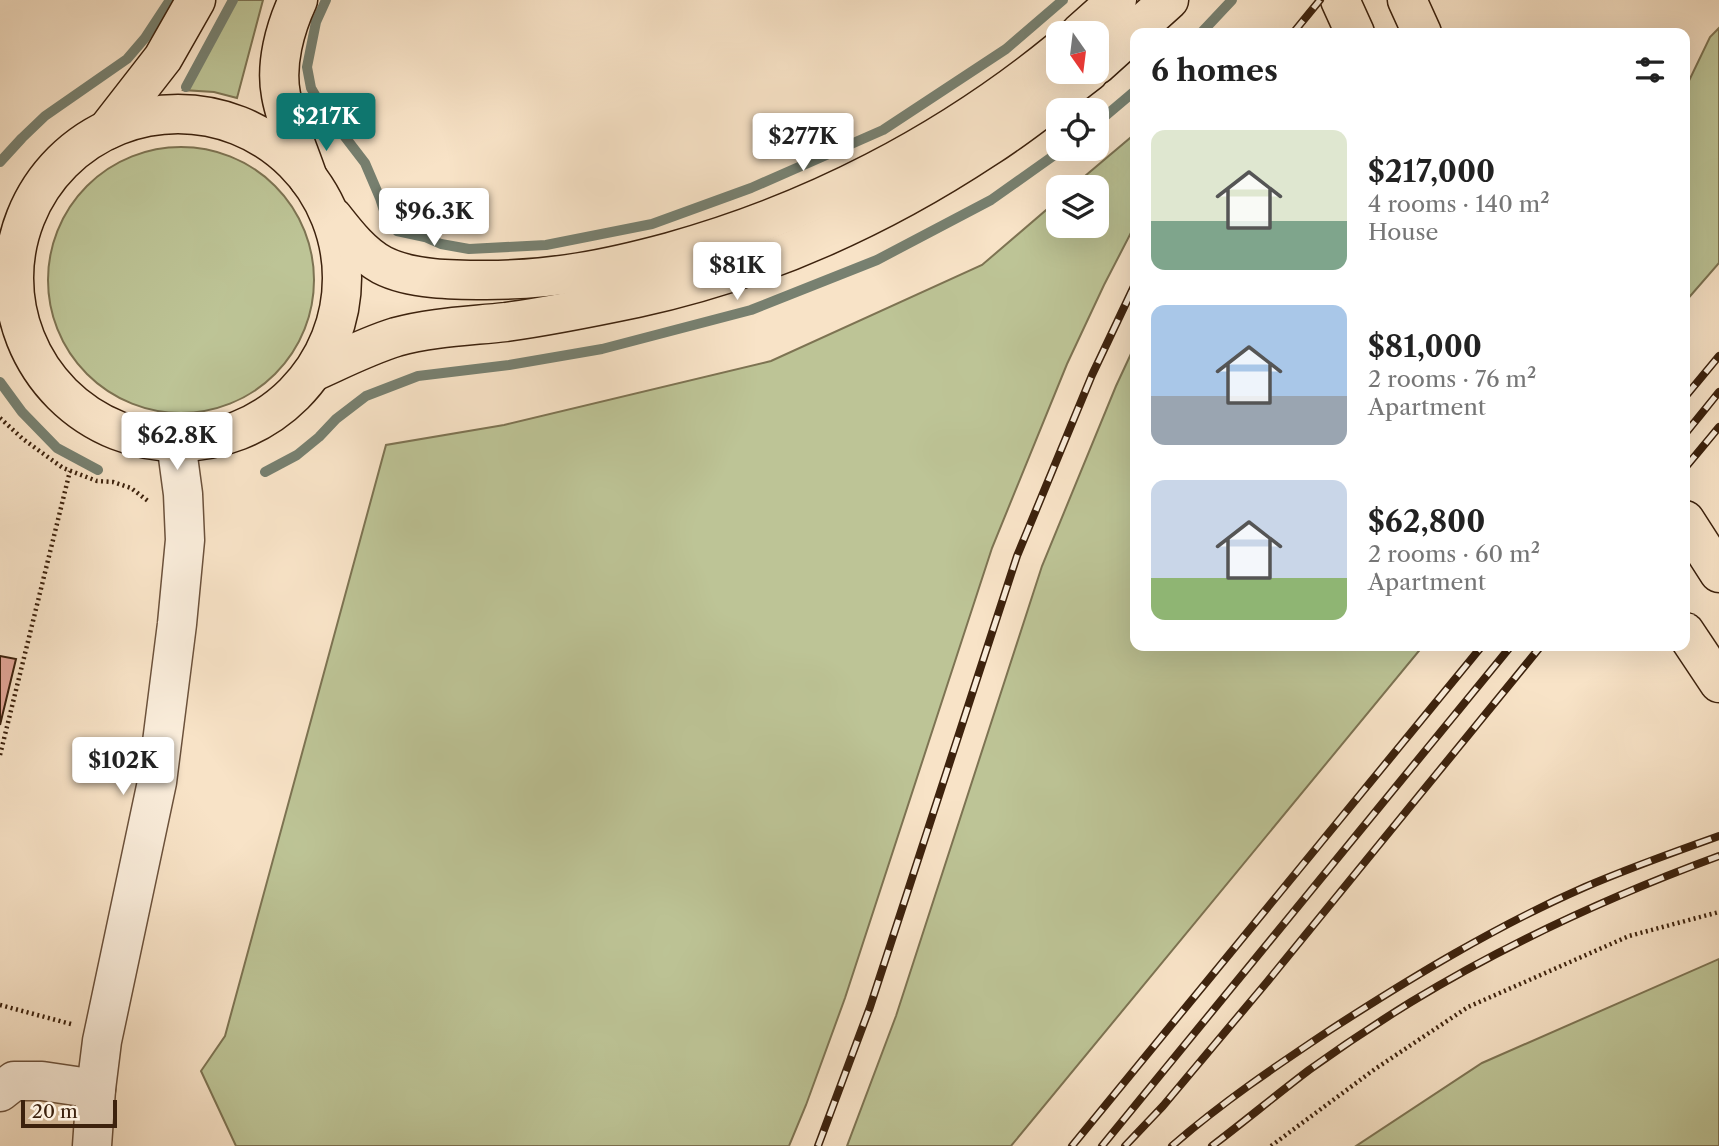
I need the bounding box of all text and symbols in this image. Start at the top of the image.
north arrow [1046,21,1110,84]
map controls [1046,21,1109,238]
icon: filters [1631,51,1669,89]
text: 6 homes [1151,52,1278,89]
pin: $217K [277,94,375,153]
button: locate [1046,98,1109,161]
text: $217K [292,102,360,130]
pin: $277K [754,114,852,173]
text: $277K [769,122,837,150]
text: $217,000 [1368,153,1495,190]
icon: home [1207,158,1291,242]
button: layers [1046,175,1109,238]
pin: $96.3K [377,188,491,248]
text: 4 rooms · 140 m² [1368,190,1550,218]
text: $96.3K [395,197,473,225]
text: House [1368,218,1438,246]
pin: $81K [696,243,778,302]
text: $81K [709,251,765,279]
text: $81,000 [1368,328,1482,365]
icon: home [1207,333,1291,417]
text: 2 rooms · 76 m² [1368,365,1536,393]
text: Apartment [1368,393,1486,421]
pin: $62.8K [120,412,234,472]
text: $62.8K [137,421,217,449]
text: $62,800 [1368,503,1485,540]
icon: home [1207,508,1291,592]
text: 2 rooms · 60 m² [1368,540,1540,568]
text: Apartment [1368,568,1486,596]
pin: $102K [74,738,172,797]
text: $102K [88,746,158,774]
scale bar [21,1097,117,1129]
text: 20 m [32,1100,78,1123]

